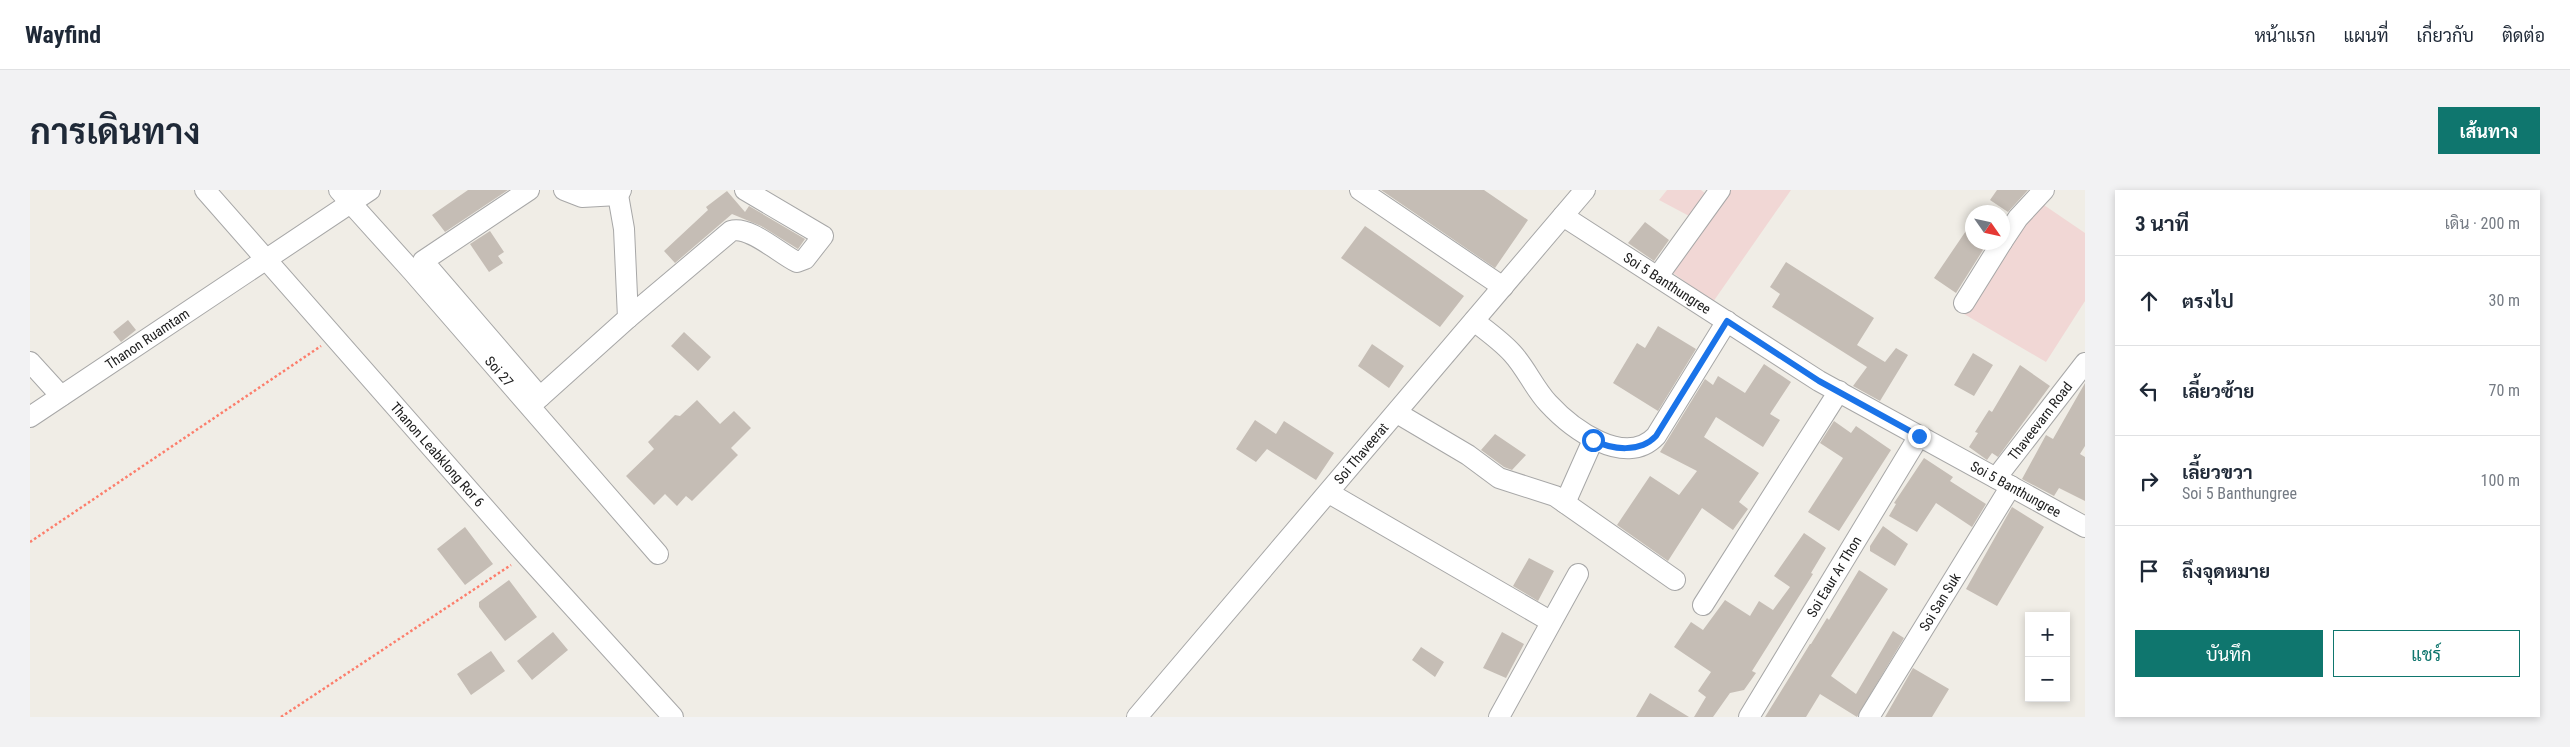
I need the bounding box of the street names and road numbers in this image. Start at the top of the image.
street label: Soi 5 Banthungree [1621,249,1714,317]
street label: Thanon Ruamtam [102,305,192,372]
street label: Soi 27 [482,353,517,390]
street label: Thaveevarn Road [2005,379,2075,463]
street label: Thanon Leabklong Ror 6 [387,399,488,510]
street label: Soi Thaveerat [1331,420,1391,487]
street label: Soi 5 Banthungree [1968,458,2064,520]
street label: Soi Eaur Ar Thon [1803,533,1865,620]
street label: Soi San Suk [1916,569,1964,634]

